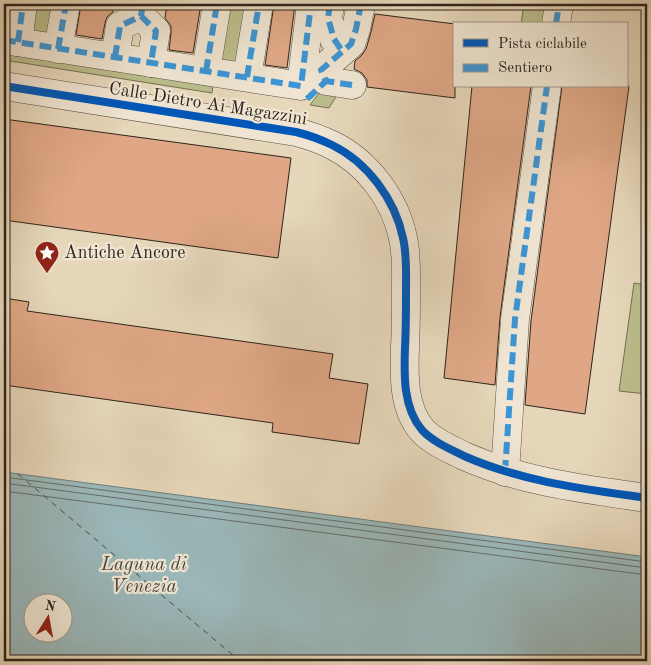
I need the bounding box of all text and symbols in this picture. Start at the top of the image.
legend [453,22,628,88]
text: Pista ciclabile [498,37,587,52]
text: Sentiero [498,61,552,76]
street label: Calle Dietro Ai Magazzini [108,79,308,129]
place icon: Antiche Ancore [34,240,60,274]
place label: Antiche Ancore [64,244,186,262]
water label: Laguna di Venezia [100,556,188,597]
north arrow [22,592,72,642]
text: N [44,598,57,614]

